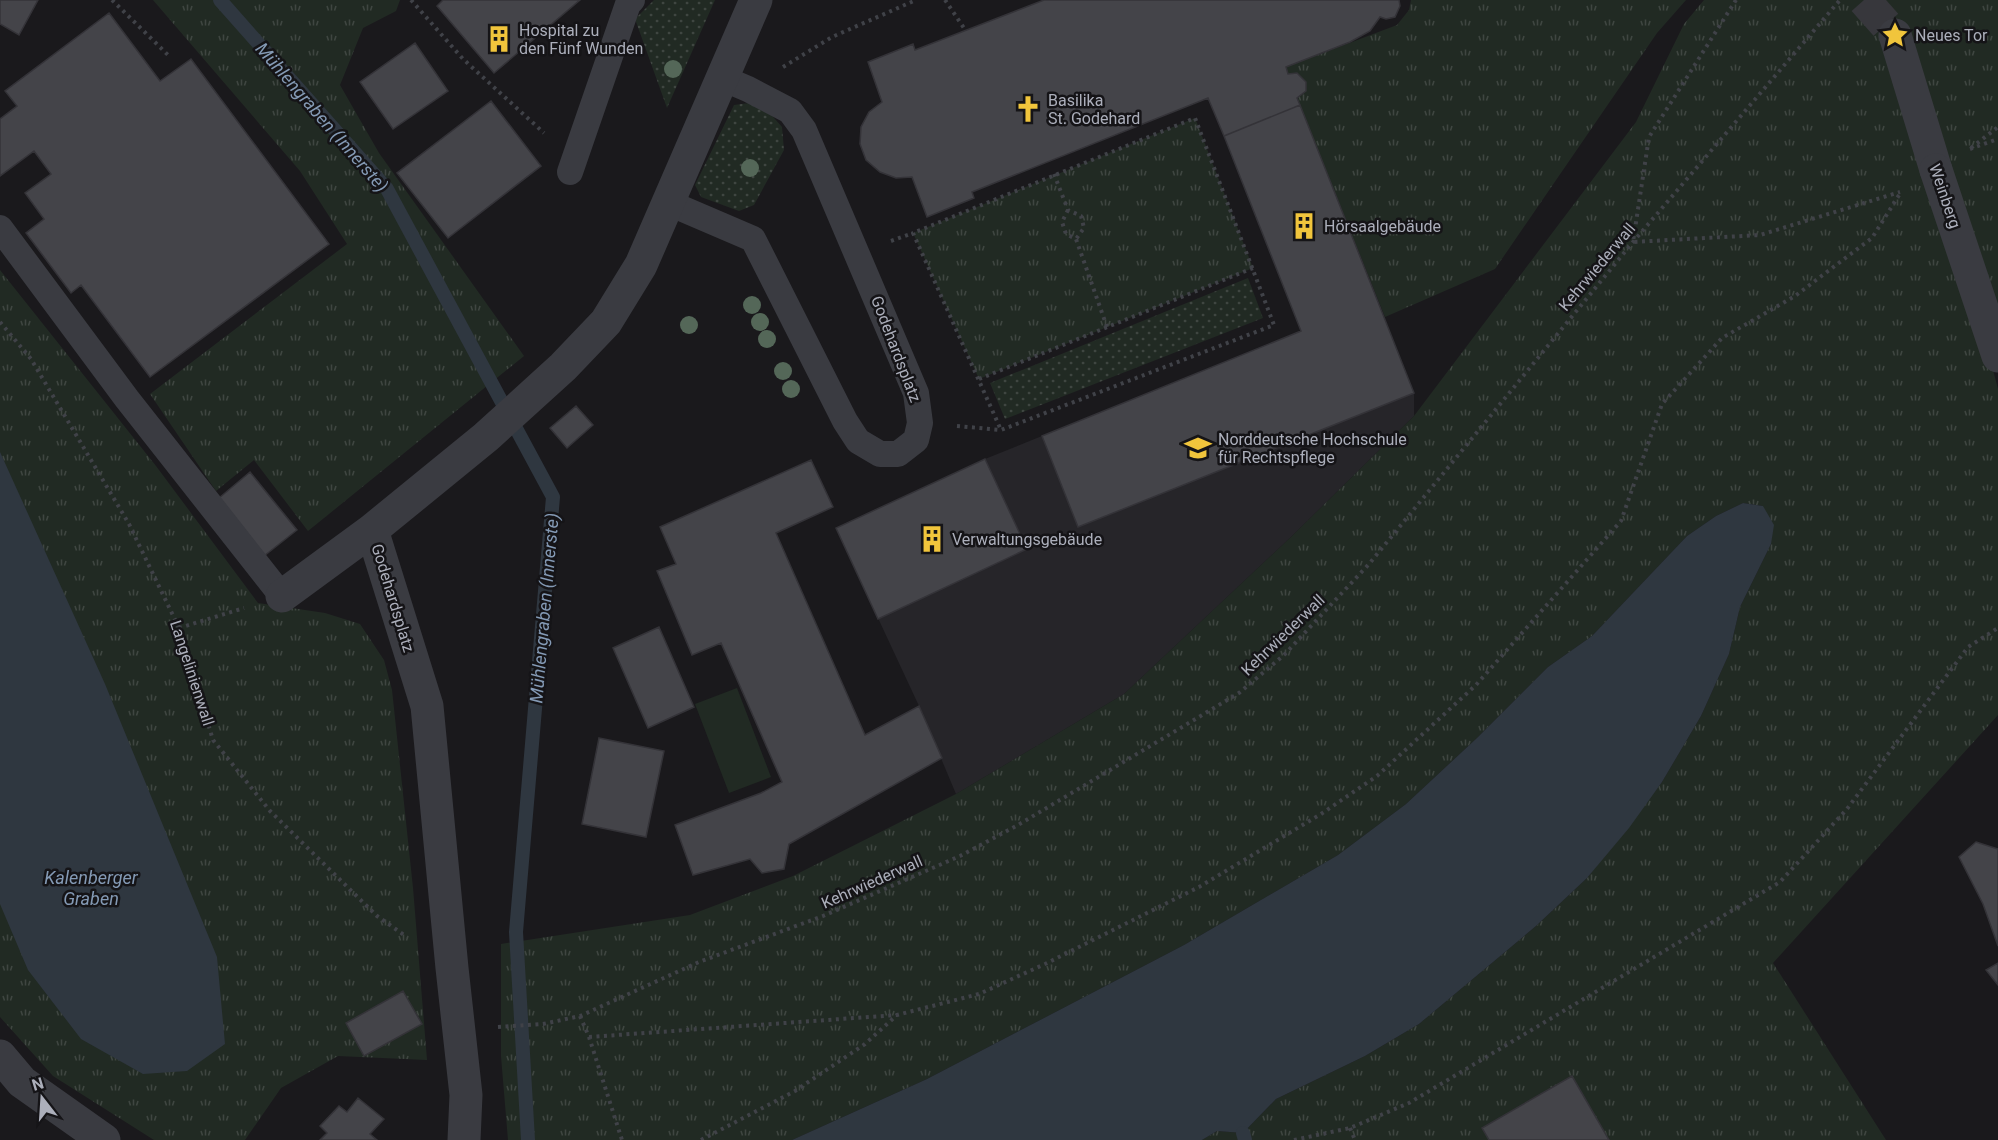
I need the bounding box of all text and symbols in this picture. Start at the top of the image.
place icon: Neues Tor [1880,20,1910,50]
place label: Hospital zu den Fünf Wunden [519,21,643,58]
building icon: Hospital zu den Fünf Wunden [484,24,514,54]
place label: Neues Tor [1915,26,1988,45]
water label: Mühlengraben (Innerste) [251,38,393,197]
place label: Basilika St. Godehard [1048,91,1140,128]
church icon: Basilika St. Godehard [1013,94,1043,124]
street label: Weinberg [1925,161,1965,231]
building icon: Hörsaalgebäude [1289,211,1319,241]
place label: Hörsaalgebäude [1324,217,1441,236]
street label: Kehrwiederwall [1555,219,1639,315]
street label: Godehardsplatz [867,293,925,405]
place label: Norddeutsche Hochschule für Rechtspflege [1218,430,1407,467]
school or university icon: Norddeutsche Hochschule für Rechtspflege [1183,433,1213,463]
water label: Mühlengraben (Innerste) [525,512,564,704]
building icon: Verwaltungsgebäude [917,524,947,554]
place label: Verwaltungsgebäude [952,530,1102,549]
street label: Godehardsplatz [367,541,419,655]
street label: Kehrwiederwall [1237,590,1329,680]
street label: Langelinienwall [166,618,218,728]
street label: Kehrwiederwall [819,851,925,913]
water label: Kalenberger Graben [44,867,139,909]
north arrow [12,1068,72,1128]
text: N [30,1073,46,1095]

